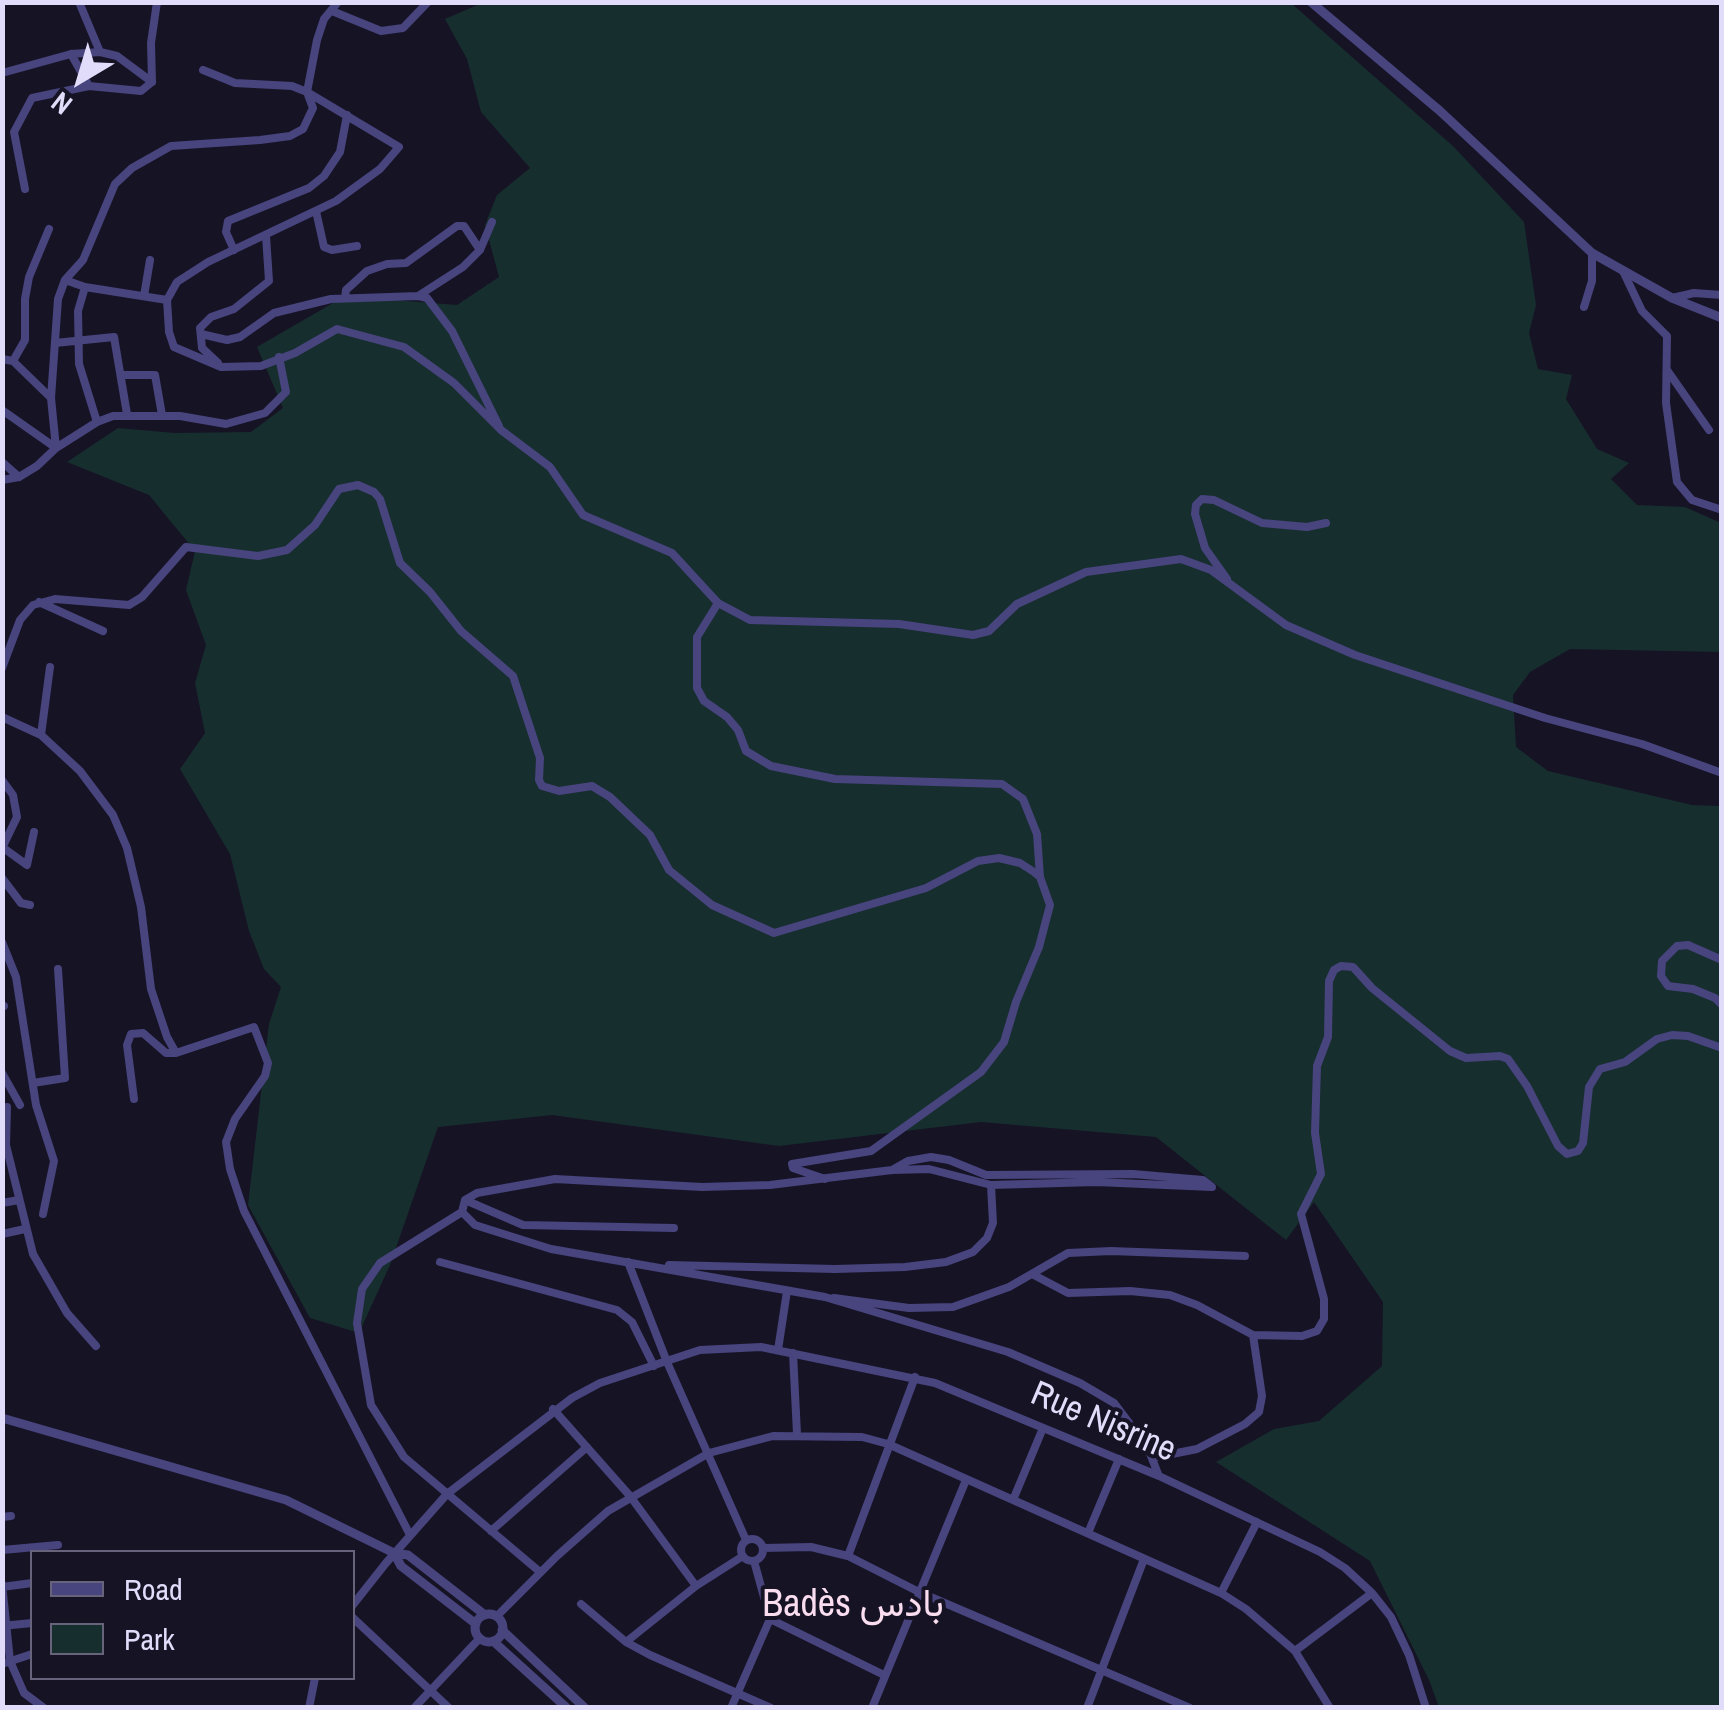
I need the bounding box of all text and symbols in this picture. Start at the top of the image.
north arrow [30,30,130,130]
text: N [43,84,80,124]
street label: Rue Nisrine [1024,1374,1182,1472]
legend [30,1550,355,1680]
text: Road [124,1569,183,1609]
district label: Badès بادس [762,1583,944,1629]
text: Park [124,1619,175,1659]

